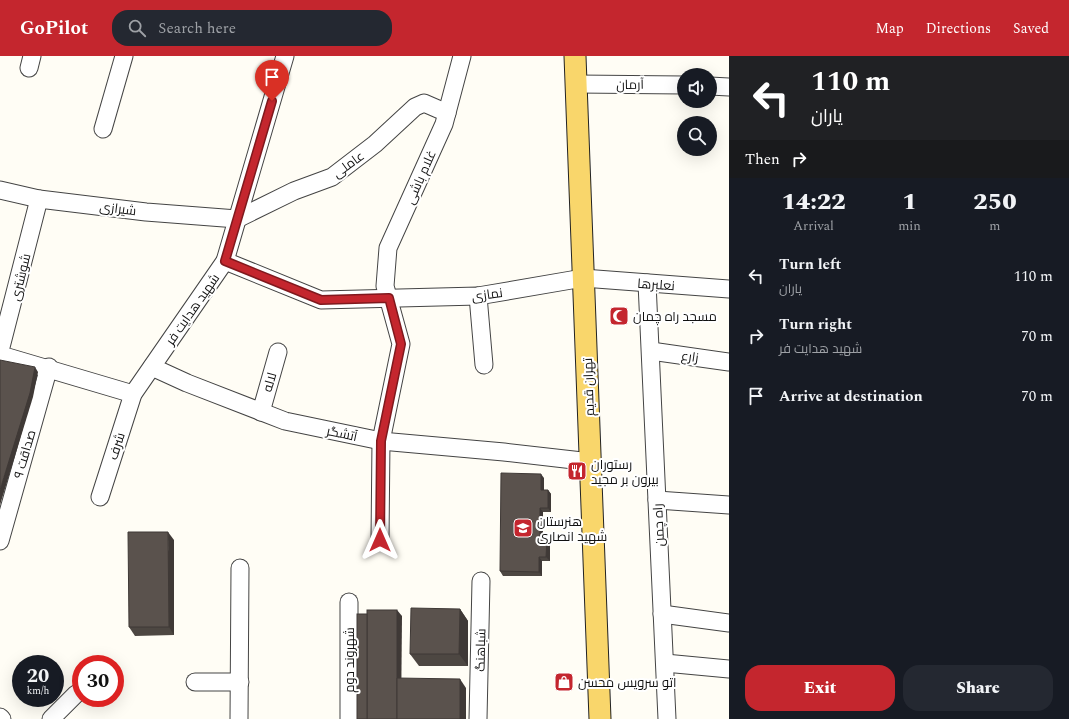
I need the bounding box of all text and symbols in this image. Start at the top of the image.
search box [112,10,392,46]
text: GoPilot [20,14,88,43]
icon: search [126,17,148,39]
text: Search here [158,17,236,40]
text: Map [876,18,904,39]
text: Directions [926,18,991,39]
text: Saved [1013,18,1049,39]
pin [255,60,289,101]
text: 110 m [811,60,890,103]
icon: arrive [261,66,283,88]
map controls [677,68,717,156]
button: sound [677,68,717,108]
icon: left [745,72,797,124]
street label: آرمان [616,75,645,95]
text: یاران [811,103,843,130]
button: search [677,116,717,156]
street label: عاملی [328,146,369,183]
street label: غلام باشی [400,147,442,208]
text: Then [745,148,780,171]
icon: right [788,148,810,170]
text: 14:22 [781,184,846,220]
text: 1 [902,184,917,220]
text: 250 [973,184,1017,220]
street label: شیرازی [98,197,137,221]
text: Arrival [793,216,834,236]
text: min [898,216,921,236]
text: m [989,216,1001,236]
street label: شوشتری [5,251,37,303]
text: Turn left [779,253,841,276]
icon: left [745,265,767,287]
text: 110 m [1014,265,1053,288]
street label: شهید هدایت فر [160,270,225,350]
street label: نعلبرها [636,274,675,296]
text: یاران [779,279,802,299]
street label: نمازی [470,283,504,307]
mosque icon: مسجد راه چمان [608,305,630,327]
place label: مسجد راه چمان [633,307,717,327]
text: Turn right [779,313,852,336]
icon: right [745,325,767,347]
text: 70 m [1021,325,1053,348]
text: شهید هدایت فر [779,339,862,359]
street label: زارع [680,346,700,368]
street label: تهران قدیم [578,357,600,416]
street label: لاله [258,370,282,394]
icon: arrive [745,385,767,407]
text: Arrive at destination [779,385,923,408]
text: 70 m [1021,385,1053,408]
street label: آتشگر [323,421,360,447]
street label: صداقت ۹ [9,428,41,481]
street label: شرف [103,430,131,463]
place label: رستوران بیرون بر مجید [591,455,659,490]
restaurant icon: رستوران بیرون بر مجید [566,460,588,482]
street label: راه چمن [648,503,670,547]
place label: هنرستان شهید انصاری [537,512,607,547]
school or university icon: هنرستان شهید انصاری [512,517,534,539]
position arrow [359,519,401,561]
street label: شهروند دوم [340,627,360,693]
street label: شباهنگ [471,628,491,672]
speed limit sign: 30 [72,655,124,707]
text: 20 [27,661,49,691]
button: Exit [745,665,895,711]
button: Share [903,665,1053,711]
shop icon: اتو سرویس محسن [553,671,575,693]
place label: اتو سرویس محسن [578,673,676,693]
text: km/h [27,683,49,699]

